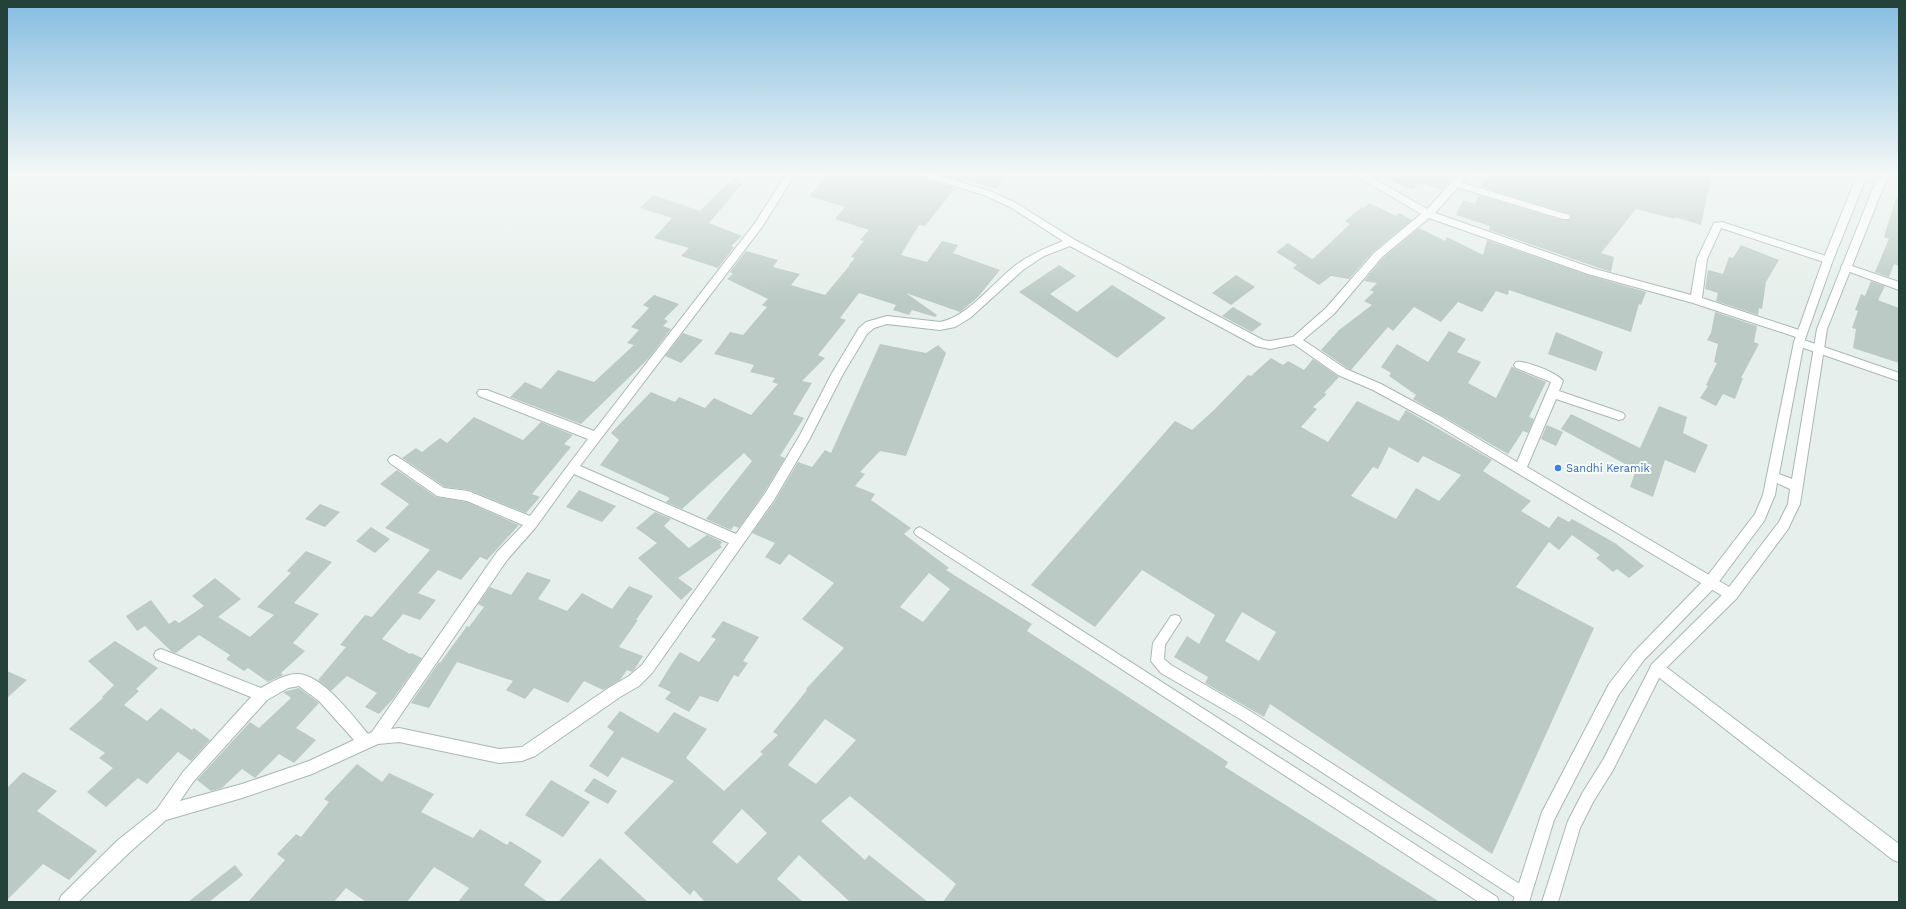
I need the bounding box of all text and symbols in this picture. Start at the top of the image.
place label: Sandhi Keramik [1566,462,1650,475]
marker: Sandhi Keramik [1553,463,1563,473]

